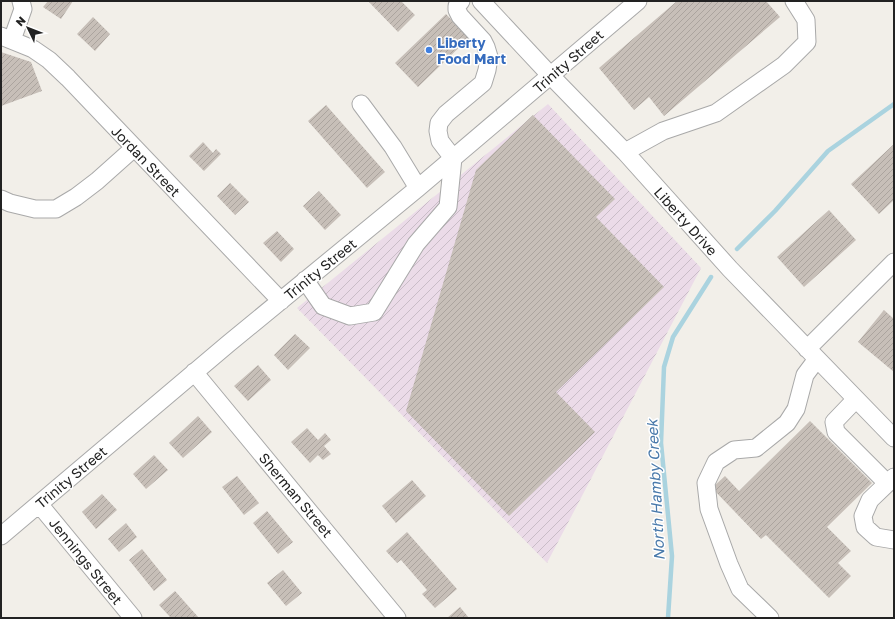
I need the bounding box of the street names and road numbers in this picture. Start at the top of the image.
street label: Trinity Street [529,26,607,96]
street label: Jordan Street [108,122,184,200]
street label: Liberty Drive [651,183,721,259]
street label: Trinity Street [281,235,359,303]
street label: Trinity Street [32,442,110,512]
street label: Sherman Street [256,449,336,541]
street label: Jennings Street [46,514,126,608]

